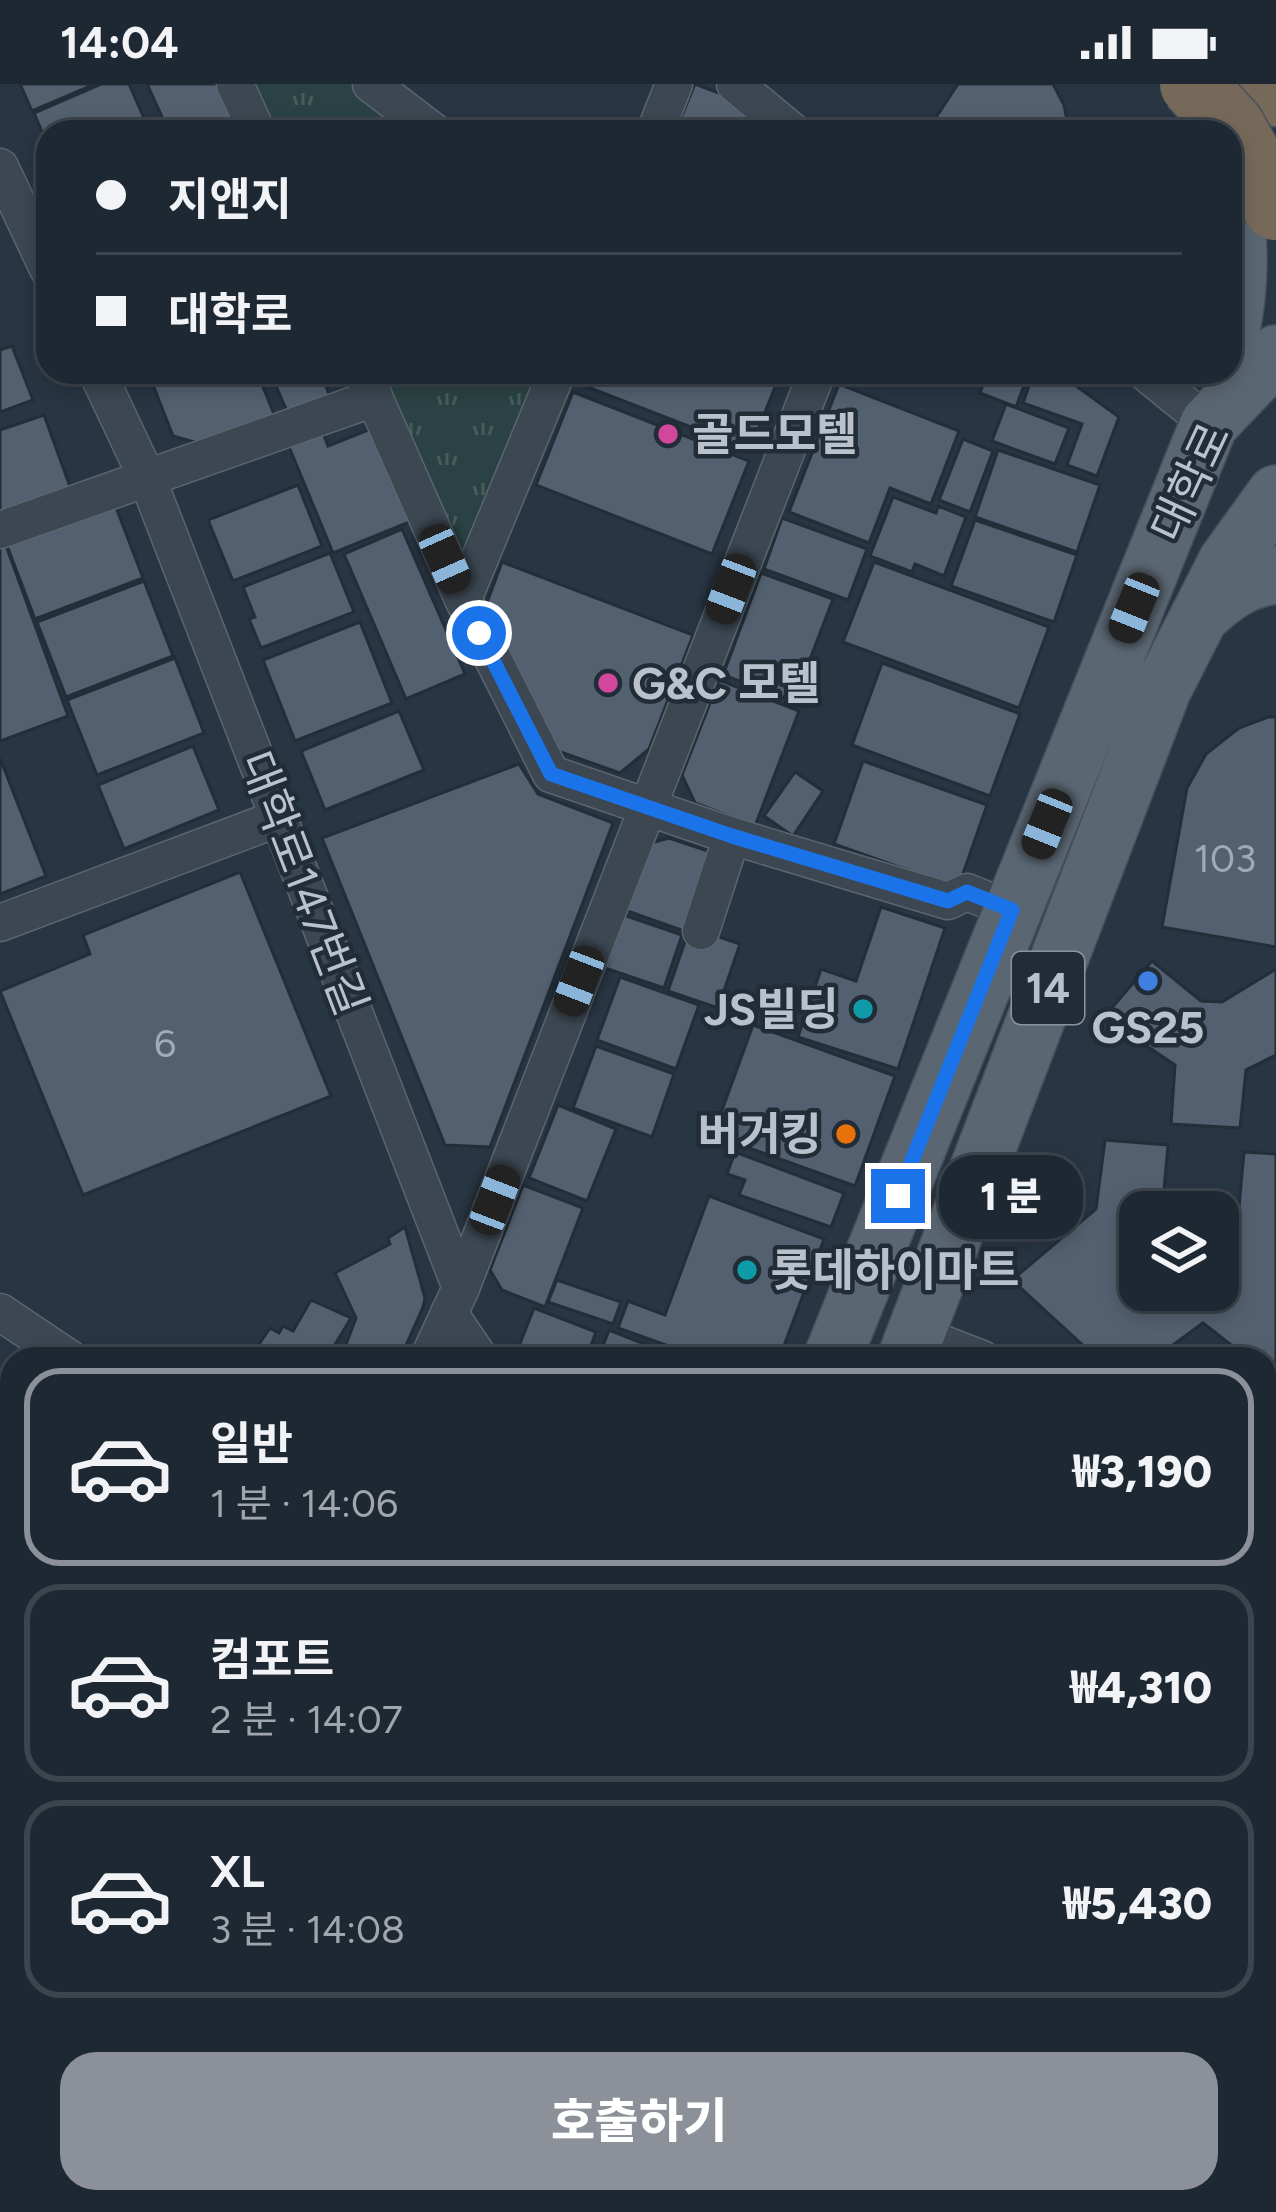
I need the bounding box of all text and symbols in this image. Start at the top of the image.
text: 14:04 [60,15,179,69]
text: 지앤지 [168,172,292,226]
text: 대학로 [168,287,292,341]
place label: 골드모텔 [692,407,858,461]
street label: 대학로 [1139,414,1241,550]
marker: 골드모텔 [655,421,681,447]
car [414,519,476,599]
car [701,549,761,629]
car [1104,568,1164,648]
route start [452,606,506,660]
place label: G&C 모텔 [632,656,821,710]
marker: G&C 모텔 [595,670,621,696]
street label: 대학로147번길 [229,744,379,1022]
car [1017,784,1077,864]
house number: 103 [1194,835,1256,882]
car [549,941,609,1021]
road number: 14 [1012,952,1084,1024]
marker: GS25 [1135,968,1161,994]
place label: JS빌딩 [704,982,839,1036]
marker: JS빌딩 [850,996,876,1022]
place label: GS25 [1092,1000,1204,1054]
house number: 6 [154,1020,176,1067]
place label: 버거킹 [698,1107,822,1161]
marker: 버거킹 [833,1121,859,1147]
callout: 1 분 [940,1154,1084,1238]
car [465,1160,525,1240]
route end [871,1169,925,1223]
text: 1 분 [980,1173,1042,1220]
map controls [1119,1191,1239,1311]
button: layers [1119,1191,1239,1311]
place label: 롯데하이마트 [771,1243,1019,1297]
marker: 롯데하이마트 [734,1257,760,1283]
icon: car [66,1413,174,1521]
text: 일반 [210,1416,293,1470]
text: ₩3,190 [1073,1444,1212,1498]
text: 1 분 · 14:06 [210,1480,398,1527]
icon: car [66,1629,174,1737]
text: 컴포트 [210,1632,334,1686]
text: ₩4,310 [1070,1660,1212,1714]
text: 2 분 · 14:07 [210,1696,403,1743]
text: XL [210,1844,265,1898]
icon: car [66,1845,174,1953]
text: ₩5,430 [1063,1876,1212,1930]
text: 3 분 · 14:08 [210,1906,405,1953]
button: 호출하기 [60,2052,1218,2190]

